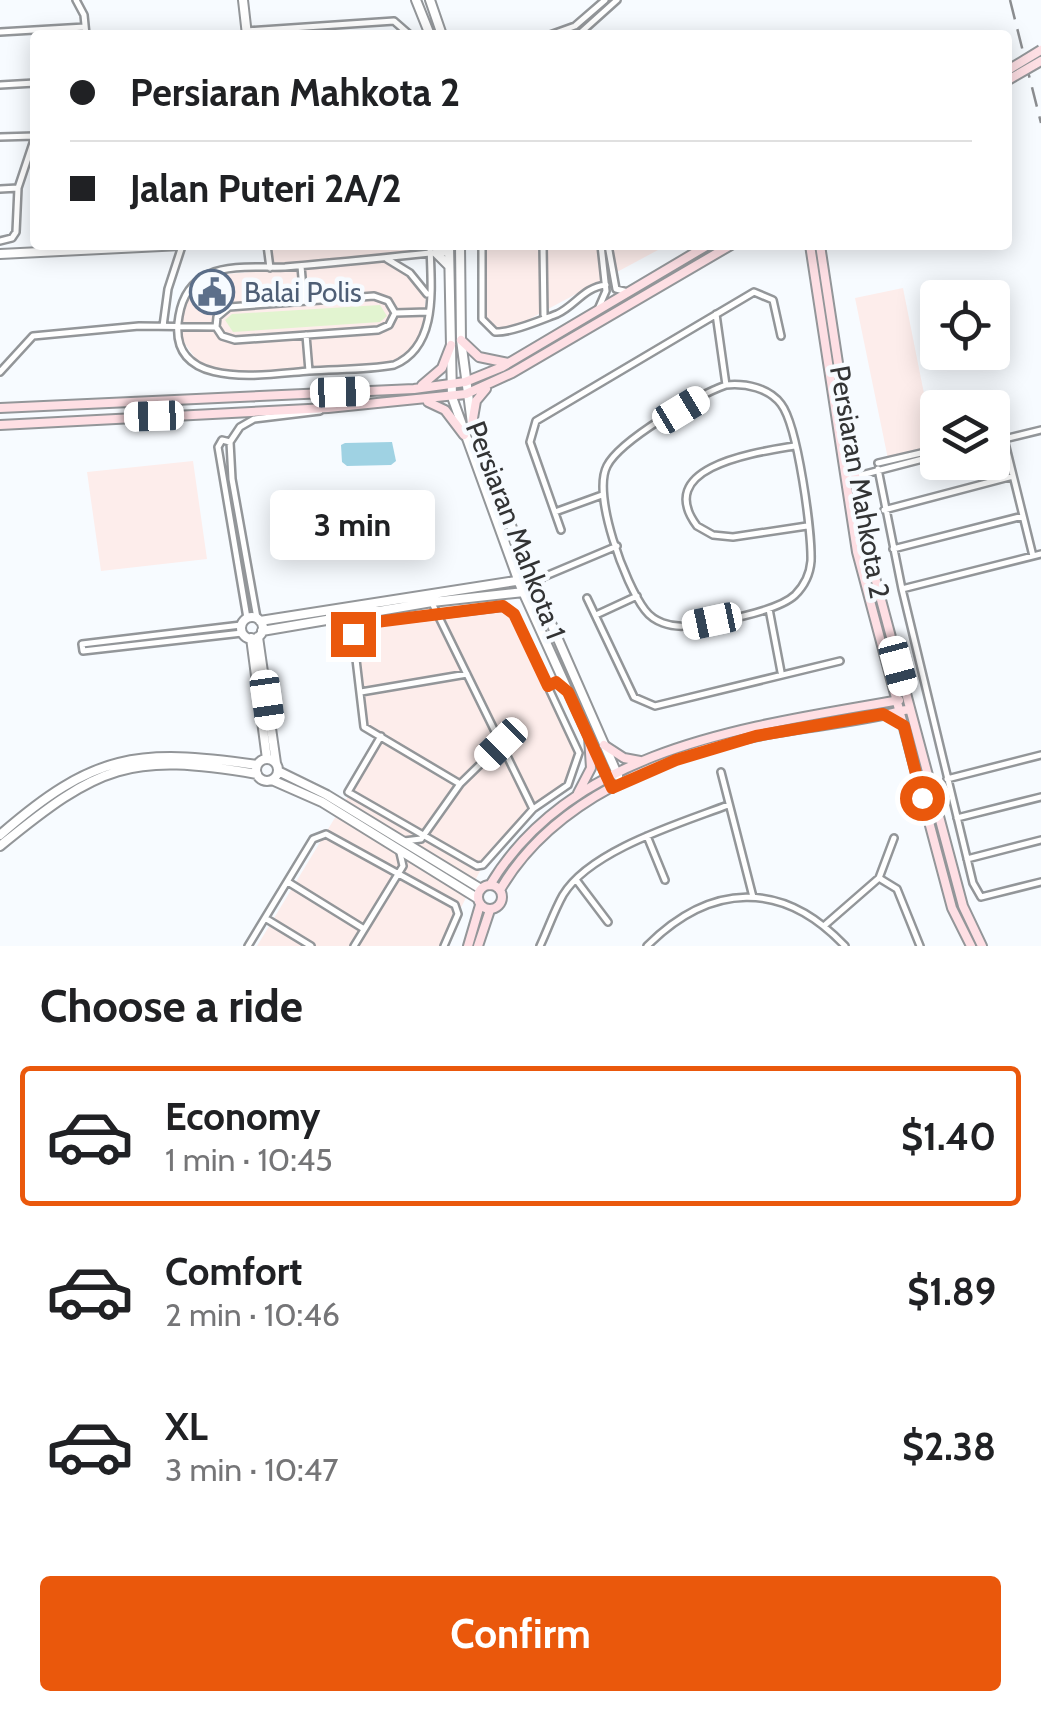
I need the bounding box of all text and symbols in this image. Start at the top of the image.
text: Persiaran Mahkota 2 [130,69,460,116]
text: Jalan Puteri 2A/2 [130,165,402,212]
public building icon: Balai Polis [189,269,235,315]
place label: Balai Polis [244,275,362,309]
map controls [920,280,1010,480]
button: locate [920,280,1010,370]
street label: Persiaran Mahkota 2 [823,363,897,601]
car [309,376,371,408]
car [648,382,714,438]
button: layers [920,390,1010,480]
car [123,400,185,432]
street label: Persiaran Mahkota 1 [459,416,573,644]
callout: 3 min [270,489,436,559]
text: 3 min [314,505,391,544]
car [680,600,744,642]
route end [331,612,376,657]
car [876,633,920,699]
car [248,668,286,732]
car [469,712,533,776]
route start [900,776,945,821]
text: Choose a ride [40,979,303,1033]
icon: car [45,1091,135,1181]
text: Economy [165,1093,320,1140]
text: $1.40 [901,1113,996,1160]
text: 1 min · 10:45 [165,1140,333,1179]
icon: car [45,1246,135,1336]
text: Comfort [165,1248,302,1295]
text: $1.89 [907,1268,996,1315]
text: 2 min · 10:46 [165,1295,340,1334]
icon: car [45,1401,135,1491]
text: XL [165,1403,208,1450]
text: $2.38 [902,1423,996,1470]
text: 3 min · 10:47 [165,1450,338,1489]
button: Confirm [40,1576,1001,1691]

